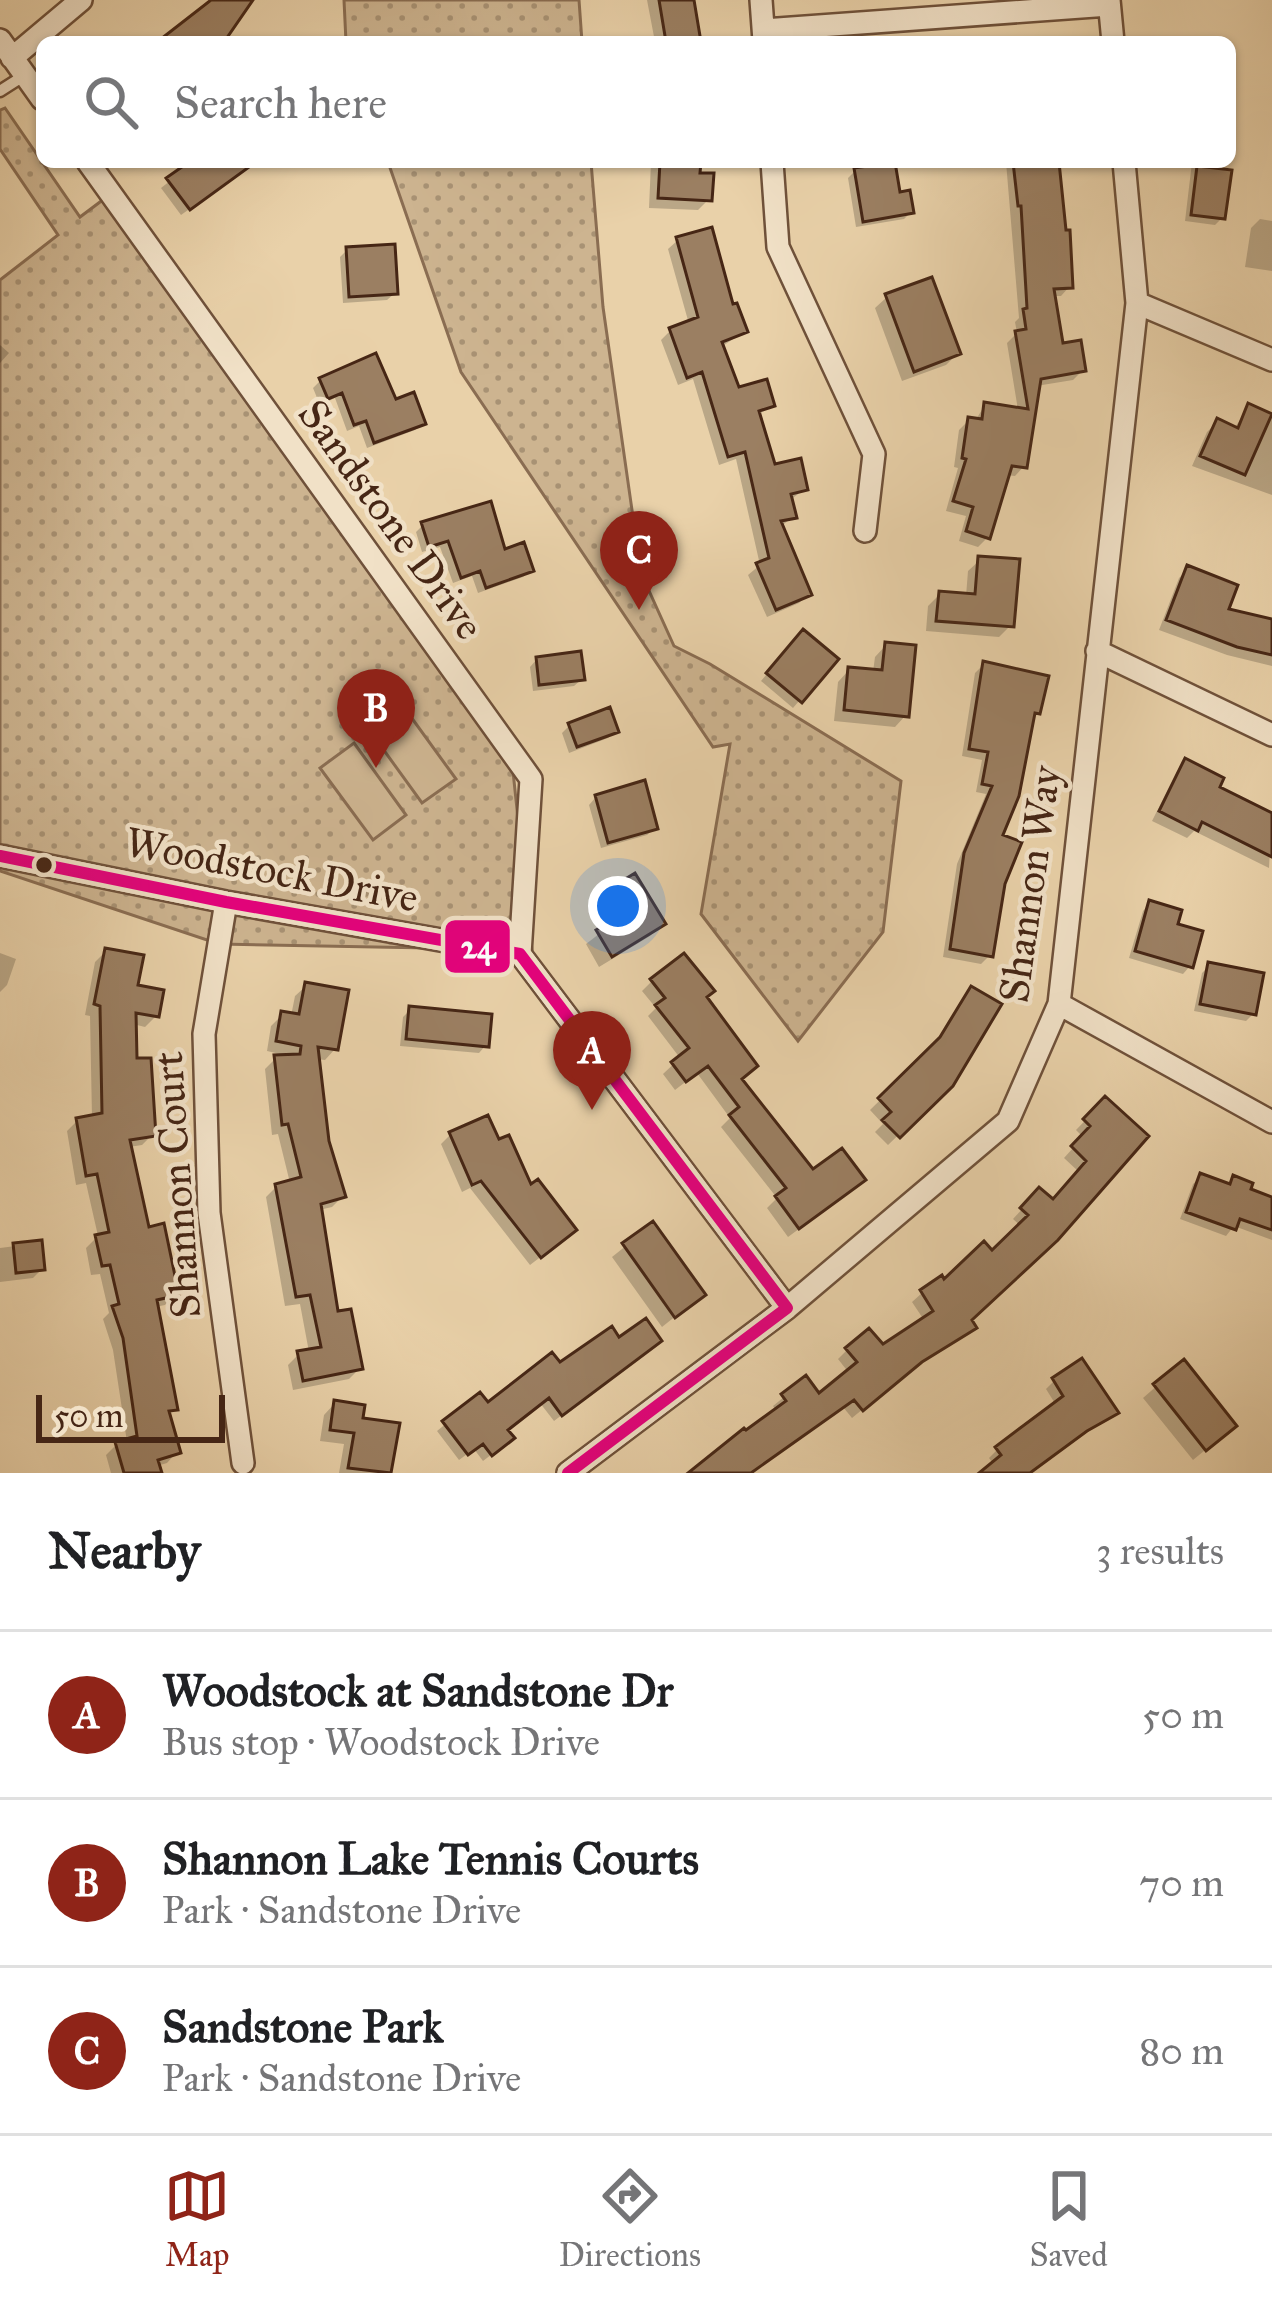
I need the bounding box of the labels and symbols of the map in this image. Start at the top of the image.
street label: Sandstone Drive [287,390,496,650]
pin: C [600,511,678,610]
pin: B [337,669,415,768]
street label: Shannon Way [988,761,1073,1006]
street label: Woodstock Drive [121,816,423,924]
unlabelled marker [33,854,55,876]
your location [588,876,648,936]
line badge: 24 [443,918,512,975]
text: 24 [461,927,497,967]
pin: A [553,1011,631,1110]
street label: Shannon Court [142,1050,212,1320]
scale bar [36,1389,225,1442]

